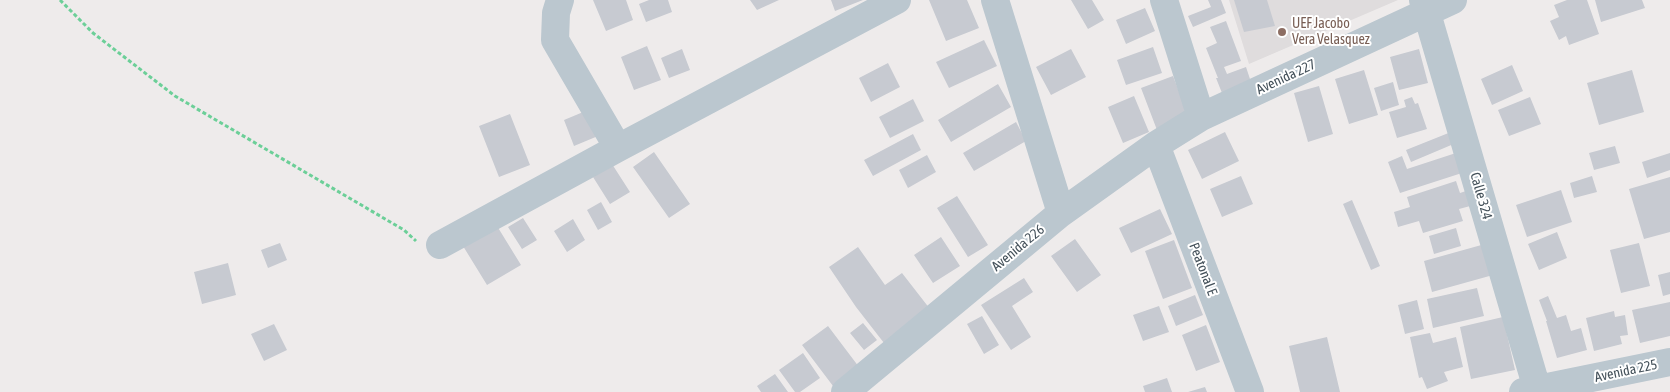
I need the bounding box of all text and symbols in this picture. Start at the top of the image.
place label: UEF Jacobo Vera Velasquez [1292,16,1370,48]
marker: UEF Jacobo Vera Velasquez [1276,26,1288,38]
street label: Avenida 227 [1254,56,1318,98]
street label: Calle 324 [1466,171,1496,221]
street label: Avenida 226 [988,221,1048,275]
street label: Peatonal E [1185,240,1221,298]
street label: Avenida 225 [1593,356,1659,386]

